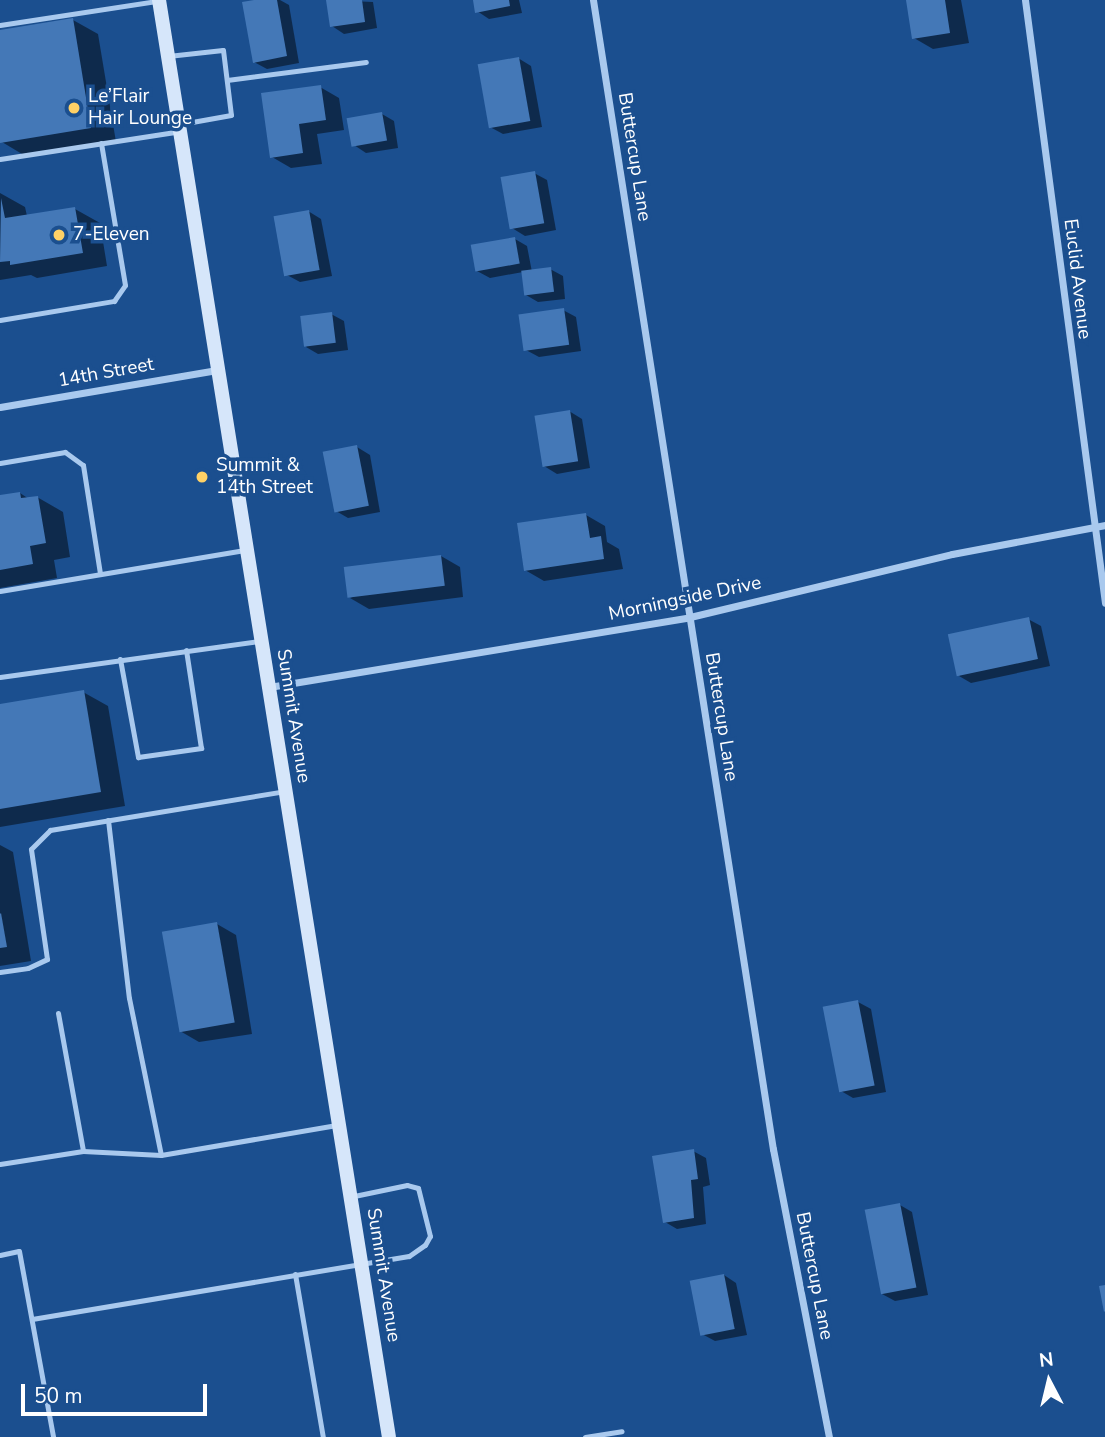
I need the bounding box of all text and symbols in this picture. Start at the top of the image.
place label: Le’Flair Hair Lounge [88,86,192,130]
street label: Buttercup Lane [613,91,655,223]
marker: Le’Flair Hair Lounge [66,100,82,116]
street label: Euclid Avenue [1058,217,1096,341]
place label: 7-Eleven [73,224,150,246]
marker: 7-Eleven [51,227,67,243]
street label: 14th Street [56,353,156,393]
place label: Summit & 14th Street [216,455,313,499]
marker: Summit & 14th Street [194,469,210,485]
street label: Morningside Drive [607,572,763,626]
street label: Summit Avenue [271,647,315,785]
street label: Buttercup Lane [700,651,742,783]
street label: Summit Avenue [361,1206,405,1344]
street label: Buttercup Lane [790,1210,838,1342]
north arrow [1014,1346,1084,1416]
text: N [1038,1346,1055,1374]
scale bar [24,1370,210,1414]
text: 50 m [34,1382,83,1410]

